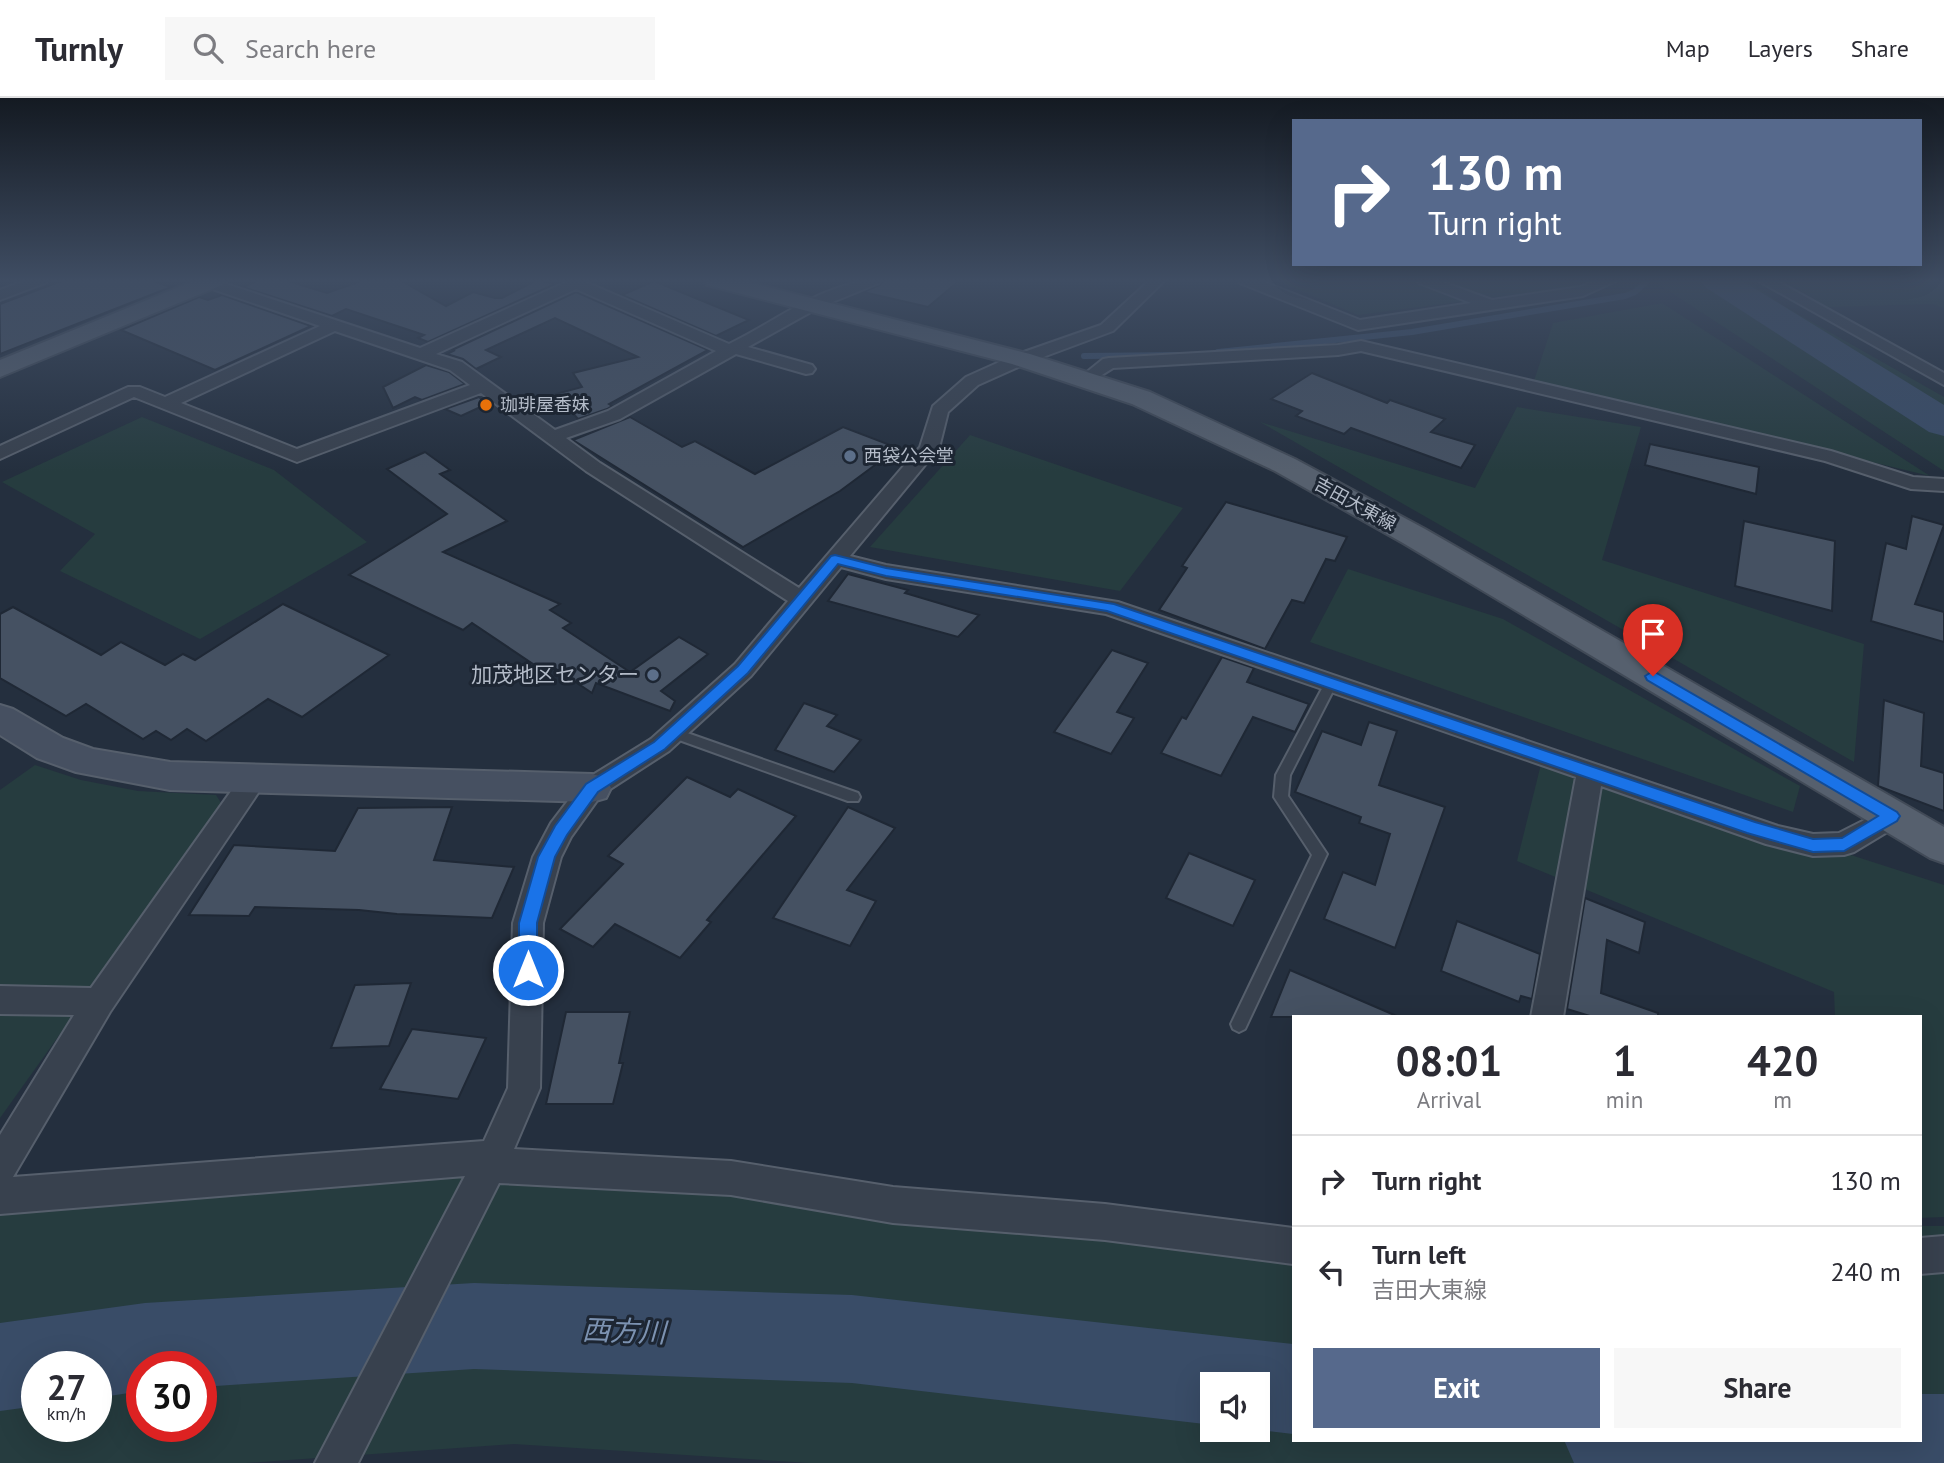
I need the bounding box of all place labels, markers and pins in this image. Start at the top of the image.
place label: 珈琲屋香妹 [500,393,590,416]
marker: 珈琲屋香妹 [478,397,494,413]
place label: 西袋公会堂 [864,444,954,467]
marker: 西袋公会堂 [842,448,858,464]
pin [1623,604,1683,676]
place label: 加茂地区センター [471,661,639,688]
marker: 加茂地区センター [645,667,661,683]

